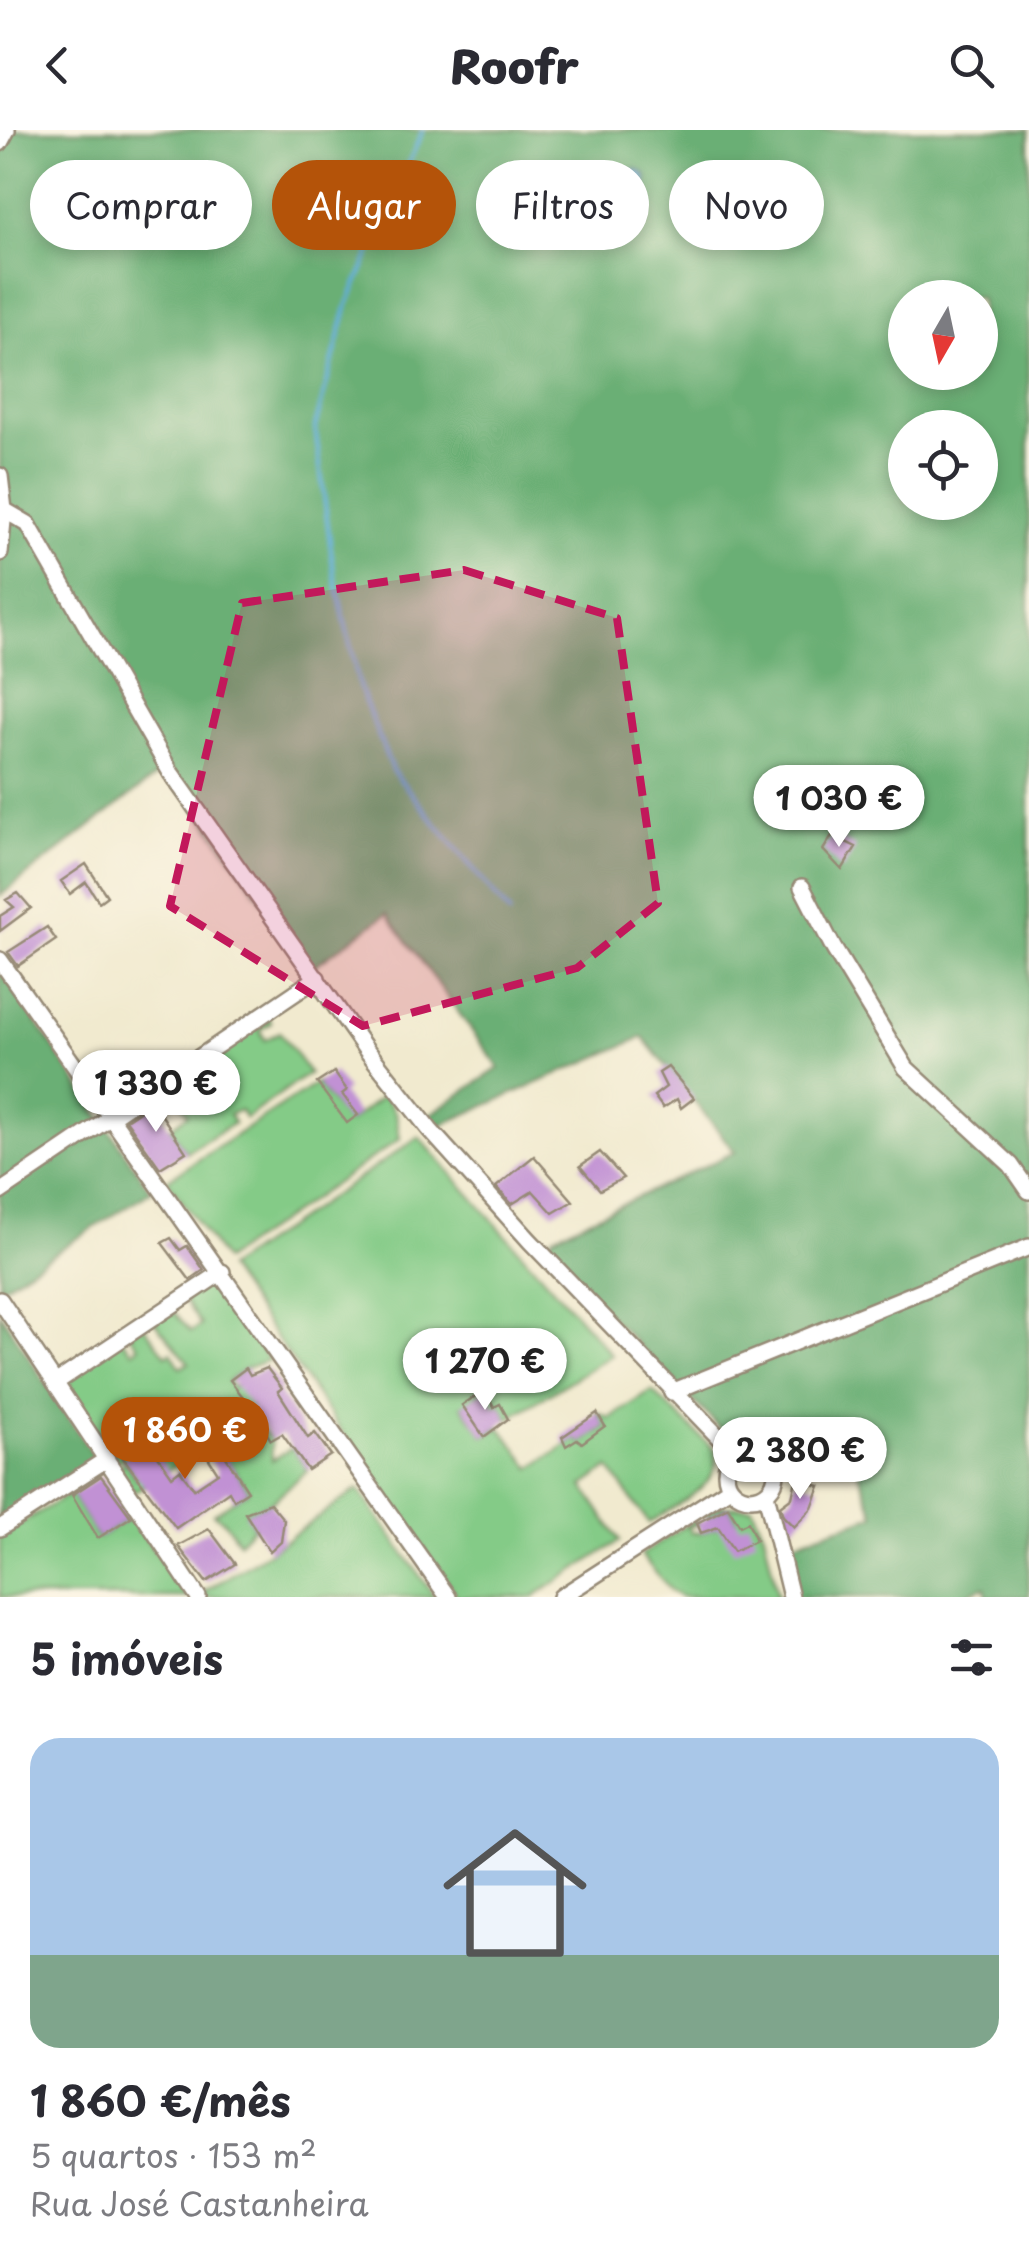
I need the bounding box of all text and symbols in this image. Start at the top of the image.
text: Roofr [450,31,579,99]
icon: back [30,38,85,93]
icon: search [944,38,999,93]
chip: Comprar [30,160,252,250]
chip: Alugar [272,160,456,250]
chip: Filtros [476,160,649,250]
chip: Novo [669,160,824,250]
north arrow [888,280,998,390]
map controls [888,280,998,520]
button: locate [888,410,998,520]
pin: 1 030 € [747,765,931,850]
text: 1 030 € [776,773,902,821]
pin: 1 330 € [64,1050,248,1135]
text: 1 330 € [94,1058,218,1106]
pin: 1 270 € [393,1328,577,1413]
text: 1 270 € [425,1336,545,1384]
pin: 1 860 € [93,1397,277,1482]
text: 1 860 € [123,1405,247,1453]
pin: 2 380 € [708,1417,892,1502]
text: 2 380 € [735,1425,865,1473]
text: 5 imóveis [30,1626,223,1689]
icon: filters [944,1630,999,1685]
icon: home [425,1803,605,1983]
text: 1 860 €/mês [30,2068,291,2131]
text: 5 quartos · 153 m² [30,2131,317,2179]
text: Rua José Castanheira [30,2179,369,2227]

